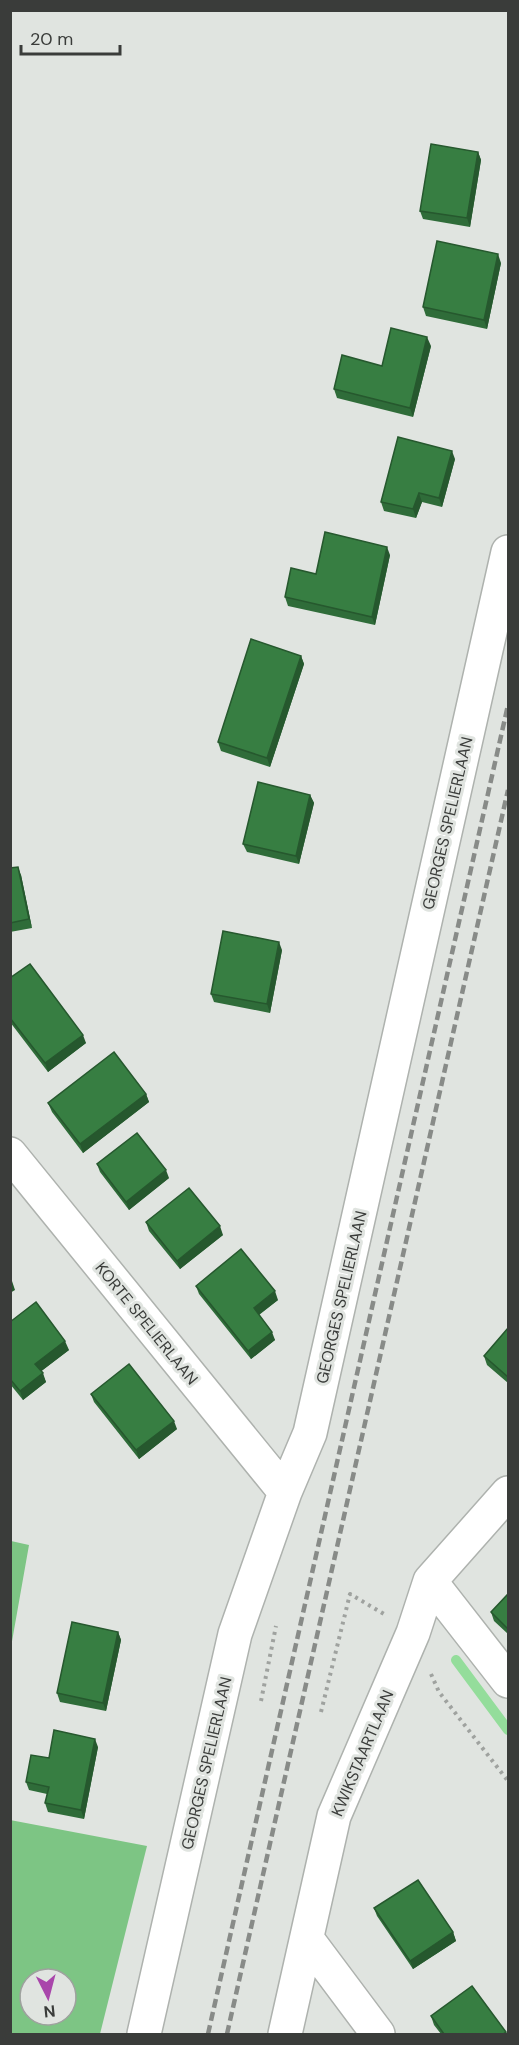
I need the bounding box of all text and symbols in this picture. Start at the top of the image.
scale bar [21,18,120,56]
text: 20 m [30,27,73,51]
street label: GEORGES SPELIERLAAN [417,735,478,912]
street label: GEORGES SPELIERLAAN [311,1209,372,1386]
street label: KORTE SPELIERLAAN [91,1258,203,1389]
street label: GEORGES SPELIERLAAN [176,1675,237,1852]
street label: KWIKSTAARTLAAN [326,1687,399,1819]
north arrow [18,1967,78,2027]
text: N [43,2000,56,2022]

